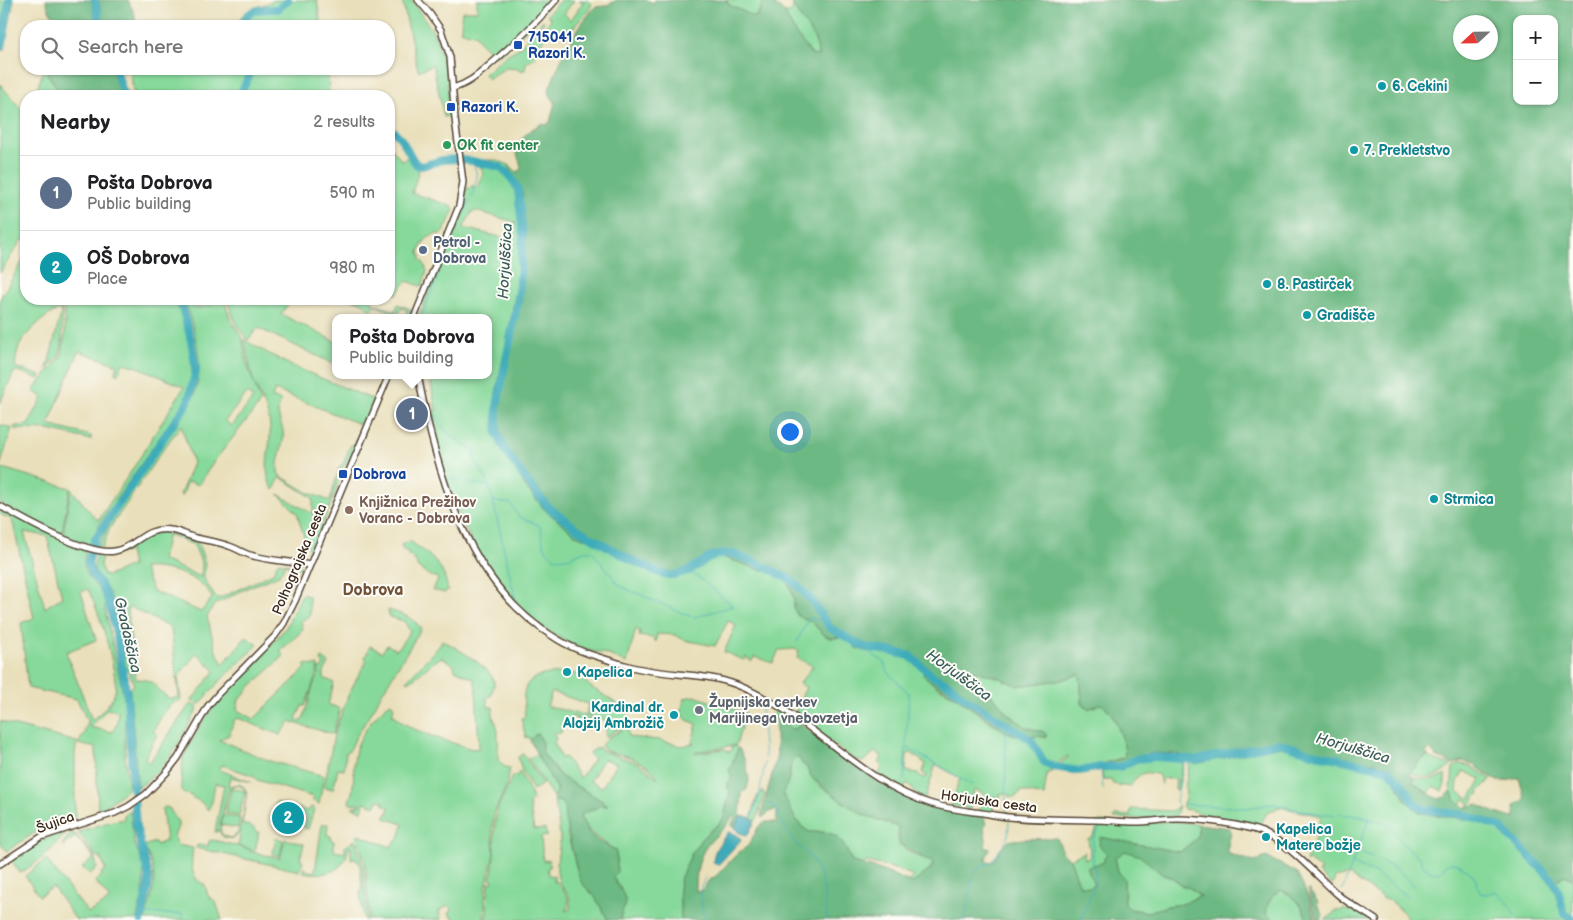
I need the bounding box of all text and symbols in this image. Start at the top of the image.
north arrow [1453,15,1498,60]
map controls [1513,15,1558,105]
button: + [1513,15,1558,60]
search box [20,20,395,75]
place label: 715041 ~ Razori K. [528,29,586,62]
icon: search [38,34,66,62]
text: Search here [78,36,183,59]
marker: 715041 ~ Razori K. [512,39,524,51]
button: − [1513,60,1558,105]
place label: 6. Cekini [1392,78,1447,95]
marker: 6. Cekini [1376,80,1388,92]
place label: Razori K. [461,99,519,116]
marker: Razori K. [445,101,457,113]
text: Nearby [40,110,110,135]
text: 2 results [313,113,375,132]
place label: OK fit center [457,137,539,154]
marker: OK fit center [441,139,453,151]
place label: 7. Prekletstvo [1364,142,1450,159]
marker: 7. Prekletstvo [1348,144,1360,156]
text: Pošta Dobrova [87,172,213,195]
text: 1 [53,184,59,203]
text: 590 m [330,184,375,203]
text: Public building [87,195,191,214]
water label: Horjulščica [494,223,517,299]
place label: Petrol - Dobrova [433,234,486,267]
marker: Petrol - Dobrova [417,244,429,256]
text: OŠ Dobrova [87,247,190,270]
text: 2 [51,259,61,278]
text: 980 m [329,259,375,278]
text: Place [87,270,128,289]
place label: 8. Pastirček [1277,276,1353,293]
marker: 8. Pastirček [1261,278,1273,290]
place label: Gradišče [1317,307,1375,324]
marker: Gradišče [1301,309,1313,321]
popup [332,314,492,379]
text: Pošta Dobrova [349,326,475,349]
text: Public building [349,349,453,368]
pin: 1 [396,395,428,433]
your location [777,419,803,445]
place label: Dobrova [353,466,406,483]
marker: Dobrova [337,468,349,480]
place label: Strmica [1444,491,1494,508]
marker: Strmica [1428,493,1440,505]
place label: Knjižnica Prežihov Voranc - Dobrova [359,494,476,527]
street label: Polhograjska cesta [268,501,331,617]
marker: Knjižnica Prežihov Voranc - Dobrova [343,504,355,516]
district label: Dobrova [342,581,404,600]
water label: Gradaščica [110,595,145,675]
water label: Horjulščica [922,645,995,705]
place label: Kapelica [577,664,633,681]
marker: Kapelica [561,666,573,678]
place label: Župnijska cerkev Marijinega vnebovzetja [709,692,858,727]
place label: Kardinal dr. Alojzij Ambrožič [562,699,664,732]
marker: Župnijska cerkev Marijinega vnebovzetja [693,704,705,716]
marker: Kardinal dr. Alojzij Ambrožič [668,709,680,721]
water label: Horjulščica [1314,729,1392,768]
street label: Horjulska cesta [940,786,1038,817]
pin: 2 [272,799,304,837]
street label: Šujica [34,807,77,837]
place label: Kapelica Matere božje [1276,821,1361,854]
marker: Kapelica Matere božje [1260,831,1272,843]

